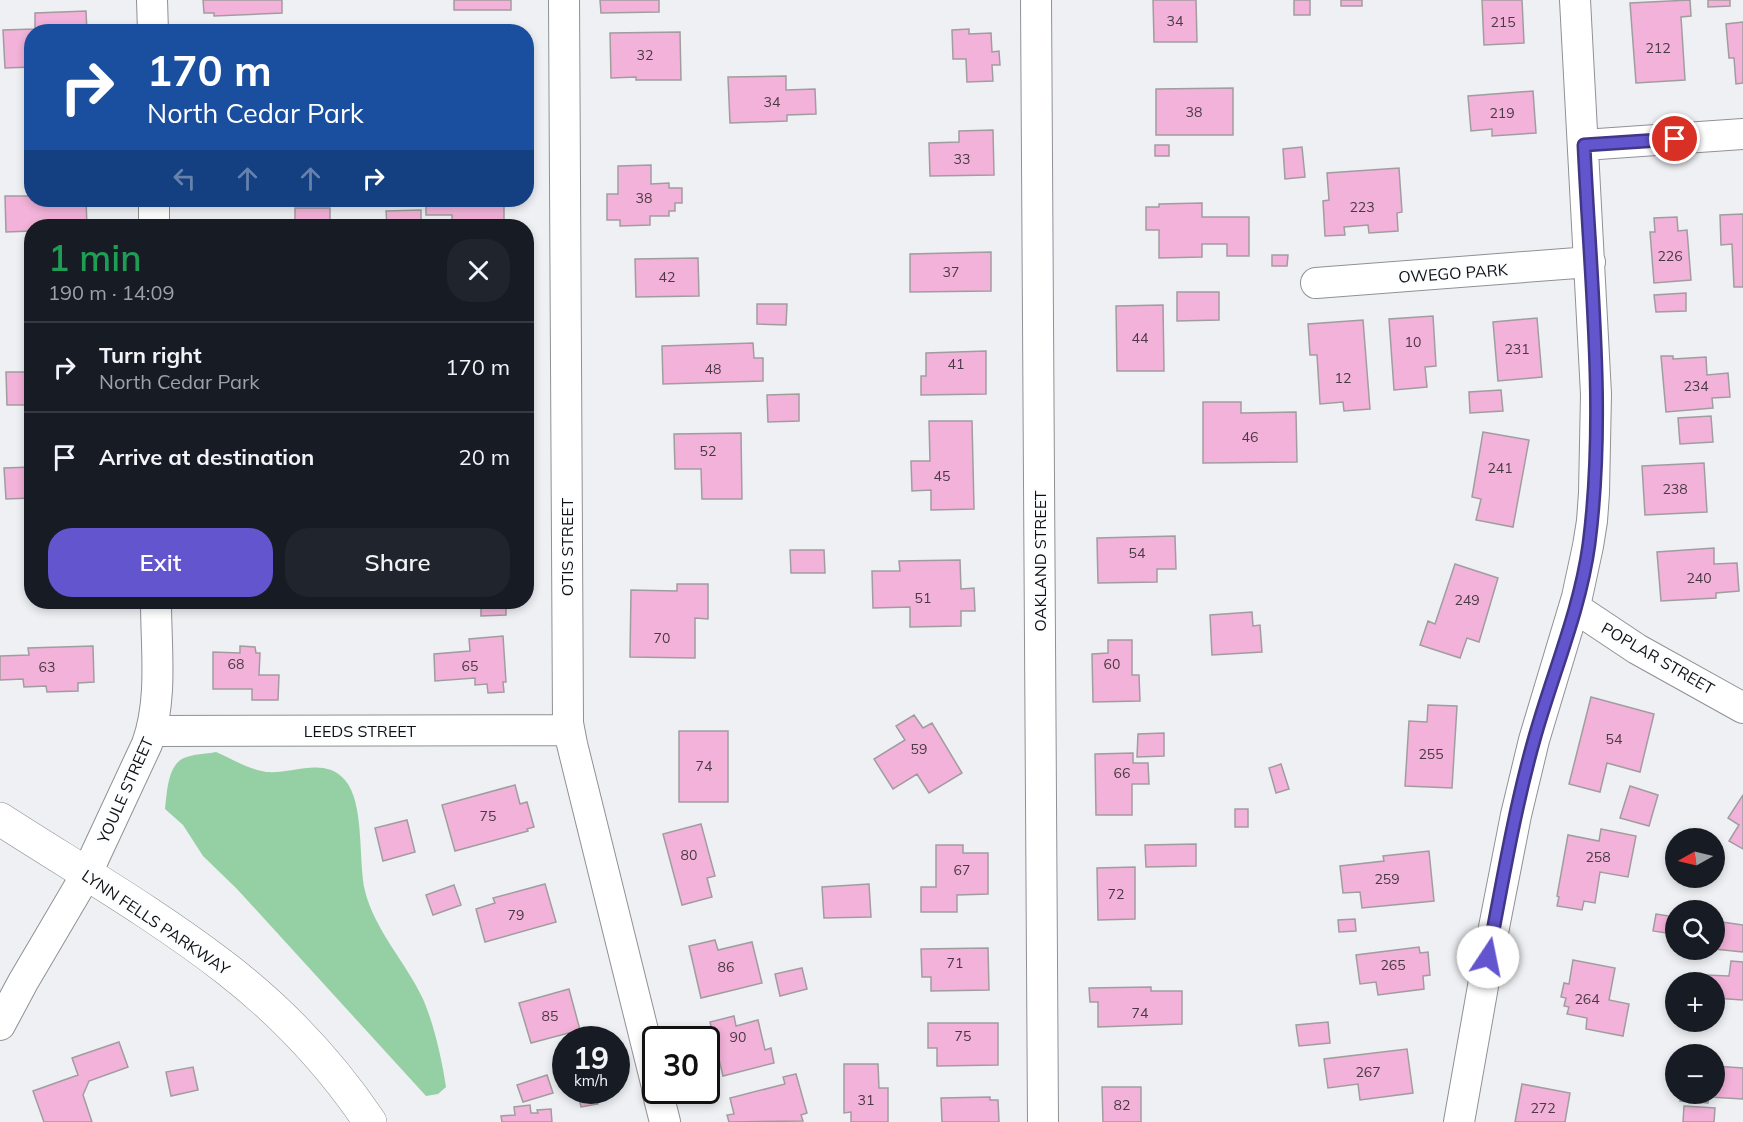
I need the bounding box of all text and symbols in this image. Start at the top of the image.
house number: 34 [1167,12,1184,30]
house number: 215 [1490,13,1516,31]
house number: 212 [1645,39,1671,57]
text: 170 m [147,44,272,97]
house number: 32 [637,46,653,64]
icon: right [48,48,126,126]
house number: 34 [764,93,781,111]
text: North Cedar Park [147,96,364,130]
house number: 38 [1186,103,1202,121]
house number: 219 [1489,104,1515,122]
pin [1649,113,1700,164]
icon: arrive [1658,122,1691,155]
house number: 33 [954,150,970,168]
icon: left [168,162,201,195]
icon: ahead [231,162,264,195]
icon: ahead [294,162,327,195]
icon: right [357,162,390,195]
house number: 38 [636,189,652,207]
house number: 223 [1349,198,1375,216]
text: 1 min [48,235,142,280]
button: close [447,239,510,302]
house number: 226 [1657,247,1683,265]
street label: OWEGO PARK [1398,259,1509,287]
house number: 37 [943,263,959,281]
house number: 42 [659,268,675,286]
text: 190 m · 14:09 [48,280,174,305]
house number: 44 [1132,329,1149,347]
house number: 10 [1405,333,1421,351]
house number: 231 [1504,340,1530,358]
text: Turn right [99,341,202,369]
icon: right [48,351,81,384]
text: 170 m [445,353,510,381]
house number: 41 [948,355,964,373]
house number: 48 [705,360,721,378]
text: North Cedar Park [99,369,260,394]
house number: 12 [1335,369,1351,387]
house number: 234 [1683,377,1709,395]
house number: 46 [1242,428,1258,446]
icon: arrive [48,441,81,474]
house number: 52 [700,442,716,460]
text: Arrive at destination [99,443,314,471]
text: 20 m [459,443,510,471]
house number: 241 [1487,459,1513,477]
house number: 45 [934,467,950,485]
house number: 238 [1662,480,1688,498]
street label: OAKLAND STREET [1030,490,1050,632]
street label: OTIS STREET [557,497,577,596]
button: Exit [48,528,273,597]
button: Share [285,528,510,597]
house number: 54 [1129,544,1146,562]
house number: 240 [1686,569,1712,587]
house number: 51 [915,589,931,607]
house number: 249 [1454,591,1480,609]
street label: POPLAR STREET [1598,618,1718,699]
house number: 70 [654,629,670,647]
house number: 68 [228,655,244,673]
house number: 60 [1104,655,1120,673]
house number: 65 [462,657,478,675]
house number: 63 [39,658,55,676]
street label: LEEDS STREET [304,721,417,741]
house number: 54 [1606,730,1623,748]
street label: YOULE STREET [92,734,157,847]
house number: 59 [911,740,927,758]
house number: 255 [1418,745,1444,763]
house number: 74 [696,757,713,775]
house number: 66 [1114,764,1130,782]
house number: 75 [480,807,496,825]
north arrow [1665,828,1725,888]
map controls [1665,828,1725,1104]
house number: 80 [681,846,697,864]
house number: 258 [1585,848,1611,866]
house number: 67 [954,861,970,879]
street label: LYNN FELLS PARKWAY [78,865,234,979]
house number: 259 [1374,870,1400,888]
house number: 72 [1108,885,1124,903]
button: search [1665,900,1725,960]
house number: 79 [508,906,524,924]
position arrow [1456,925,1520,989]
house number: 71 [947,954,963,972]
house number: 265 [1380,956,1406,974]
house number: 86 [718,958,734,976]
button: + [1665,972,1725,1032]
house number: 264 [1574,990,1600,1008]
house number: 74 [1132,1004,1149,1022]
house number: 85 [542,1007,558,1025]
speed limit sign: 30 [642,1026,720,1104]
house number: 75 [955,1027,971,1045]
house number: 90 [730,1028,746,1046]
text: 19 [573,1039,609,1077]
button: − [1665,1044,1725,1104]
house number: 267 [1355,1063,1381,1081]
text: km/h [574,1071,608,1090]
house number: 31 [858,1091,874,1109]
house number: 82 [1114,1096,1130,1114]
house number: 272 [1530,1099,1556,1117]

